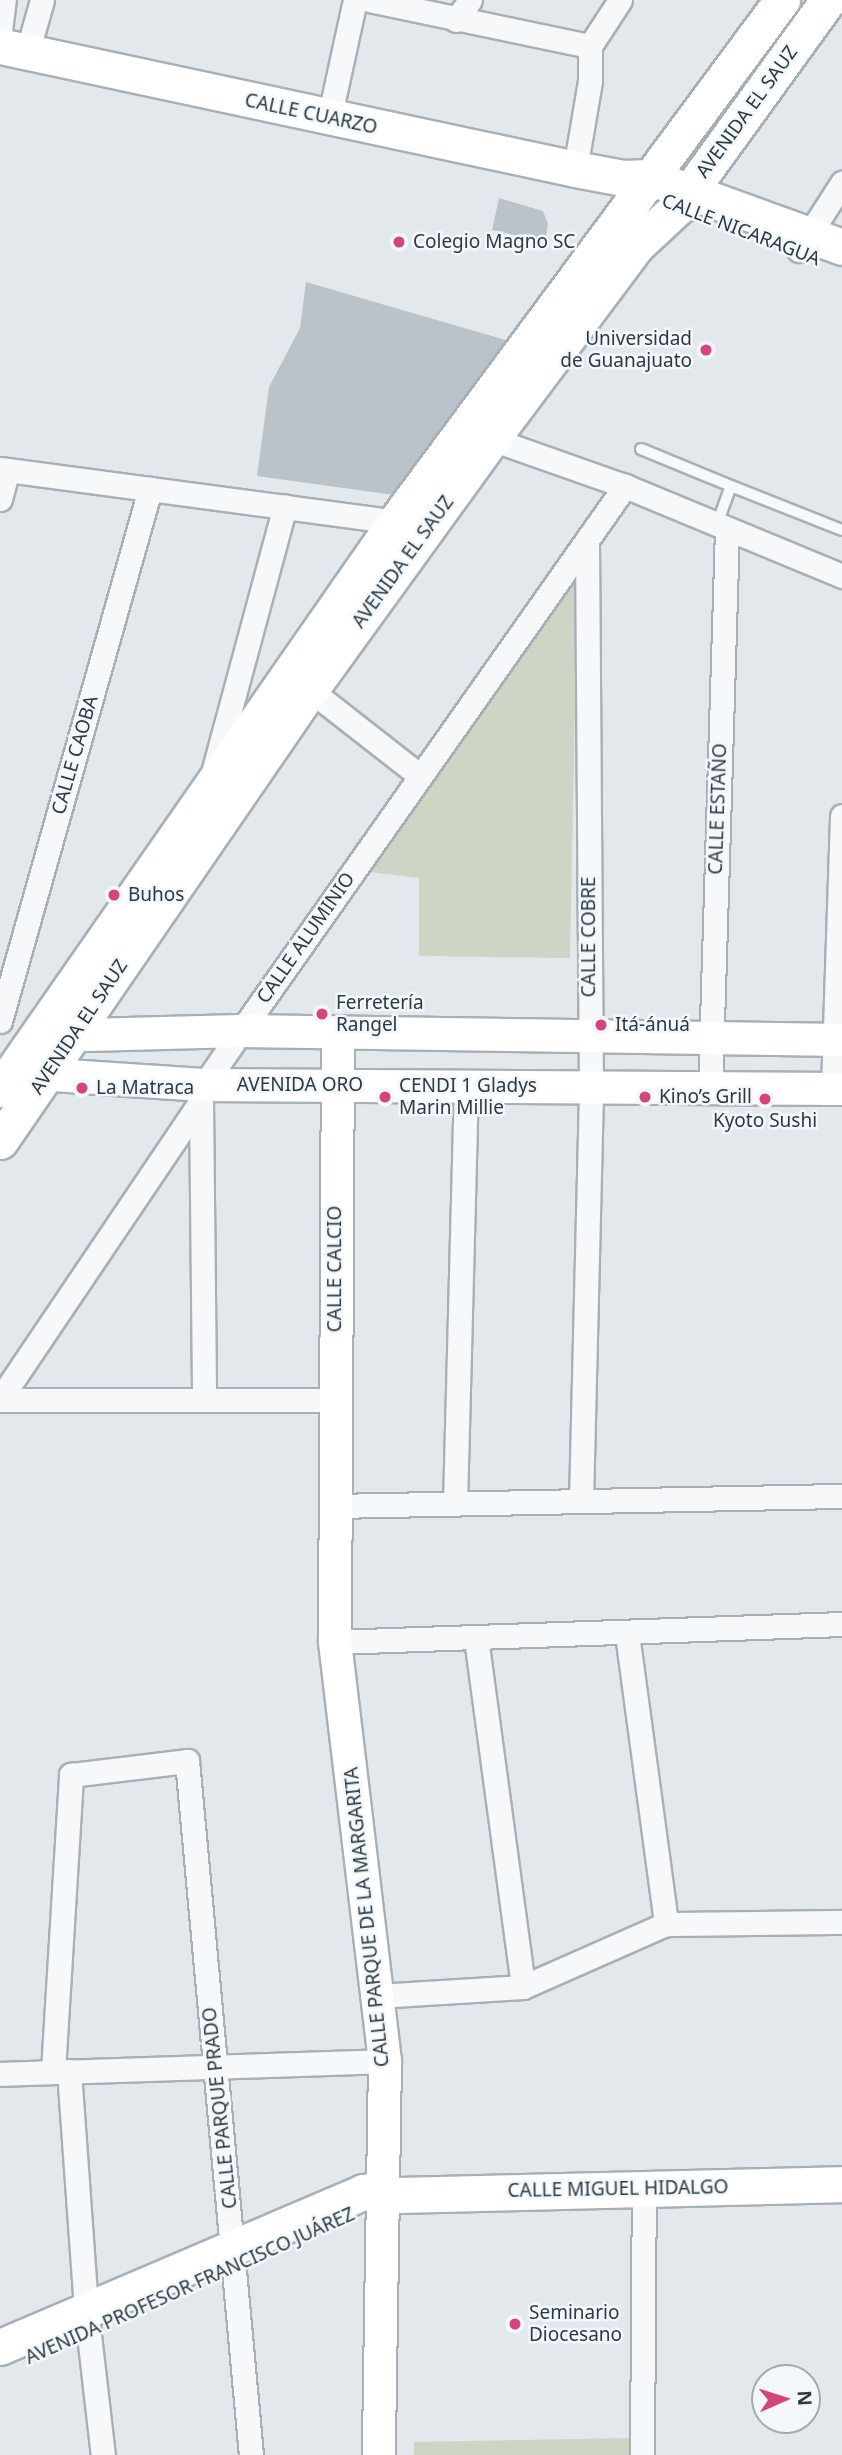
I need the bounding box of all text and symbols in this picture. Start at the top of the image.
street label: AVENIDA EL SAUZ [691,42,803,182]
street label: CALLE CUARZO [243,89,379,139]
street label: CALLE NICARAGUA [659,189,823,271]
place label: Colegio Magno SC [413,231,575,253]
marker: Colegio Magno SC [391,234,407,250]
place label: Universidad de Guanajuato [560,328,692,372]
marker: Universidad de Guanajuato [698,342,714,358]
street label: AVENIDA EL SAUZ [347,492,459,632]
street label: CALLE CAOBA [47,693,103,817]
street label: CALLE ESTAÑO [704,743,732,875]
street label: CALLE ALUMINIO [252,868,360,1008]
street label: CALLE COBRE [578,877,600,997]
place label: Buhos [128,884,184,906]
marker: Buhos [106,887,122,903]
street label: AVENIDA EL SAUZ [25,955,133,1099]
place label: Ferretería Rangel [336,992,424,1036]
marker: Ferretería Rangel [314,1006,330,1022]
place label: Itá-ánuá [615,1014,690,1036]
marker: Itá-ánuá [593,1017,609,1033]
street label: AVENIDA ORO [237,1074,363,1096]
place label: CENDI 1 Gladys Marin Millie [399,1075,537,1119]
place label: La Matraca [96,1077,194,1099]
marker: La Matraca [74,1080,90,1096]
place label: Kino’s Grill [659,1086,752,1108]
marker: CENDI 1 Gladys Marin Millie [377,1089,393,1105]
marker: Kino’s Grill [637,1089,653,1105]
marker: Kyoto Sushi [757,1091,773,1107]
place label: Kyoto Sushi [713,1110,817,1132]
street label: CALLE CALCIO [324,1206,346,1332]
street label: CALLE PARQUE DE LA MARGARITA [340,1766,394,2068]
street label: CALLE PARQUE PRADO [198,2006,242,2210]
street label: CALLE MIGUEL HIDALGO [507,2176,729,2202]
street label: AVENIDA PROFESOR FRANCISCO JUÁREZ [22,2203,358,2369]
place label: Seminario Diocesano [529,2302,622,2346]
marker: Seminario Diocesano [507,2316,523,2332]
north arrow [751,2364,821,2434]
text: N [792,2390,818,2406]

